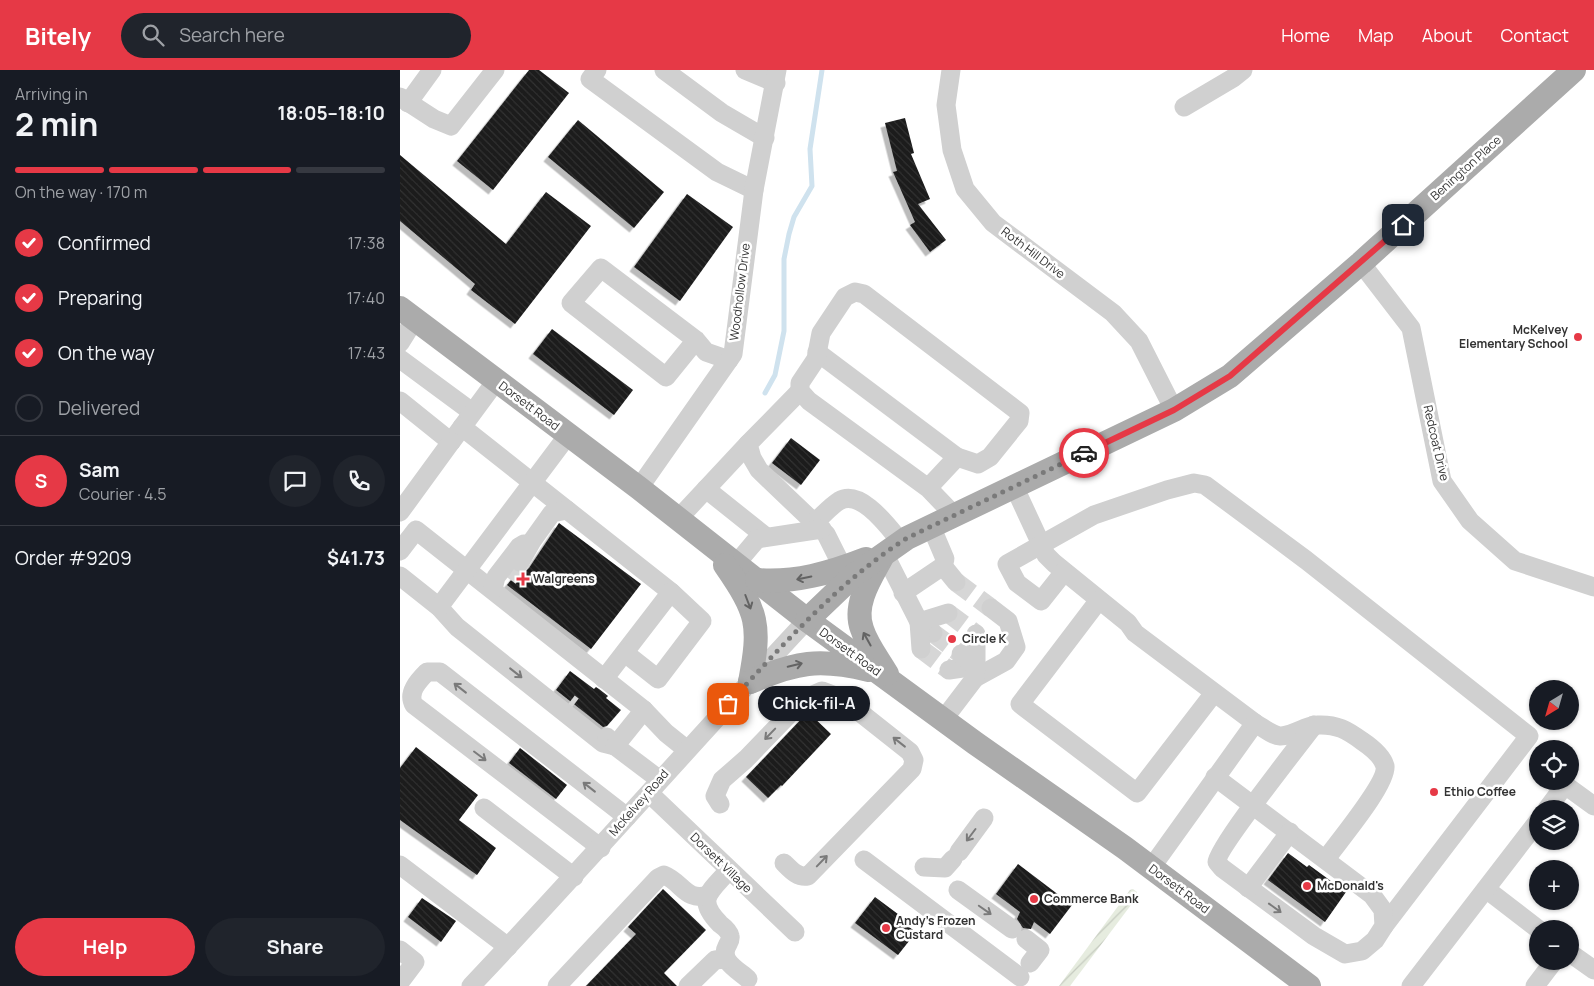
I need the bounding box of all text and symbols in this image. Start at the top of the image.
search box [121,13,471,58]
text: Bitely [25,19,91,52]
icon: search [139,21,167,49]
text: Search here [179,22,285,48]
text: Home [1281,23,1330,47]
text: Map [1358,23,1394,47]
text: About [1422,23,1472,47]
text: Contact [1500,23,1569,47]
text: Arriving in [15,83,88,105]
text: 18:05–18:10 [277,100,385,126]
text: 2 min [15,102,98,146]
street label: Benington Place [1427,131,1505,204]
text: On the way · 170 m [15,181,147,203]
pin [1382,204,1424,246]
icon: home [1389,211,1417,239]
street label: Roth Hill Drive [998,223,1069,282]
icon: check [15,229,43,257]
text: Confirmed [58,230,151,256]
text: 17:38 [348,232,385,254]
street label: Woodhollow Drive [725,242,754,342]
icon: check [15,284,43,312]
text: Preparing [58,285,143,311]
text: 17:40 [347,287,385,309]
place label: McKelvey Elementary School [1459,321,1568,352]
marker: McKelvey Elementary School [1572,331,1584,343]
icon: check [15,339,43,367]
text: On the way [58,340,155,366]
text: 17:43 [348,342,385,364]
street label: Dorsett Road [495,377,563,434]
text: Delivered [58,395,140,421]
street label: Redcoat Drive [1420,403,1453,482]
courier [1059,428,1109,478]
icon: car [1070,439,1098,467]
button: chat [269,455,321,507]
button: phone [333,455,385,507]
text: Sam [79,457,120,483]
text: S [35,468,47,494]
text: Courier · 4.5 [79,483,166,505]
text: Order #9209 [15,545,132,571]
text: $41.73 [327,545,385,571]
place label: Walgreens [533,570,595,587]
marker: Walgreens [517,573,529,585]
one-way arrow [796,574,812,583]
one-way arrow [744,594,753,609]
street label: Dorsett Road [816,623,885,680]
place label: Circle K [962,630,1007,647]
one-way arrow [862,633,872,647]
marker: Circle K [946,633,958,645]
one-way arrow [787,660,803,669]
one-way arrow [509,668,523,678]
north arrow [1529,680,1579,730]
map controls [1529,680,1579,970]
one-way arrow [454,682,467,693]
pin [707,683,749,725]
callout: Chick-fil-A [758,686,870,722]
icon: bag [714,690,742,718]
text: Chick-fil-A [773,692,855,714]
one-way arrow [764,728,776,741]
one-way arrow [892,737,906,747]
button: locate [1529,740,1579,790]
one-way arrow [473,751,486,762]
street label: McKelvey Road [605,766,672,840]
one-way arrow [583,782,596,793]
place label: Ethio Coffee [1444,783,1516,800]
marker: Ethio Coffee [1428,786,1440,798]
button: layers [1529,800,1579,850]
one-way arrow [966,828,976,842]
street label: Dorsett Village [687,829,756,897]
one-way arrow [816,855,828,868]
street label: Dorsett Road [1145,860,1213,917]
button: + [1529,860,1579,910]
place label: McDonald's [1317,877,1384,894]
marker: McDonald's [1301,880,1313,892]
place label: Commerce Bank [1044,890,1139,907]
marker: Commerce Bank [1028,893,1040,905]
one-way arrow [1268,902,1281,913]
one-way arrow [978,905,992,915]
place label: Andy's Frozen Custard [896,912,976,943]
button: Help [15,918,195,976]
button: Share [205,918,385,976]
button: − [1529,920,1579,970]
marker: Andy's Frozen Custard [880,922,892,934]

